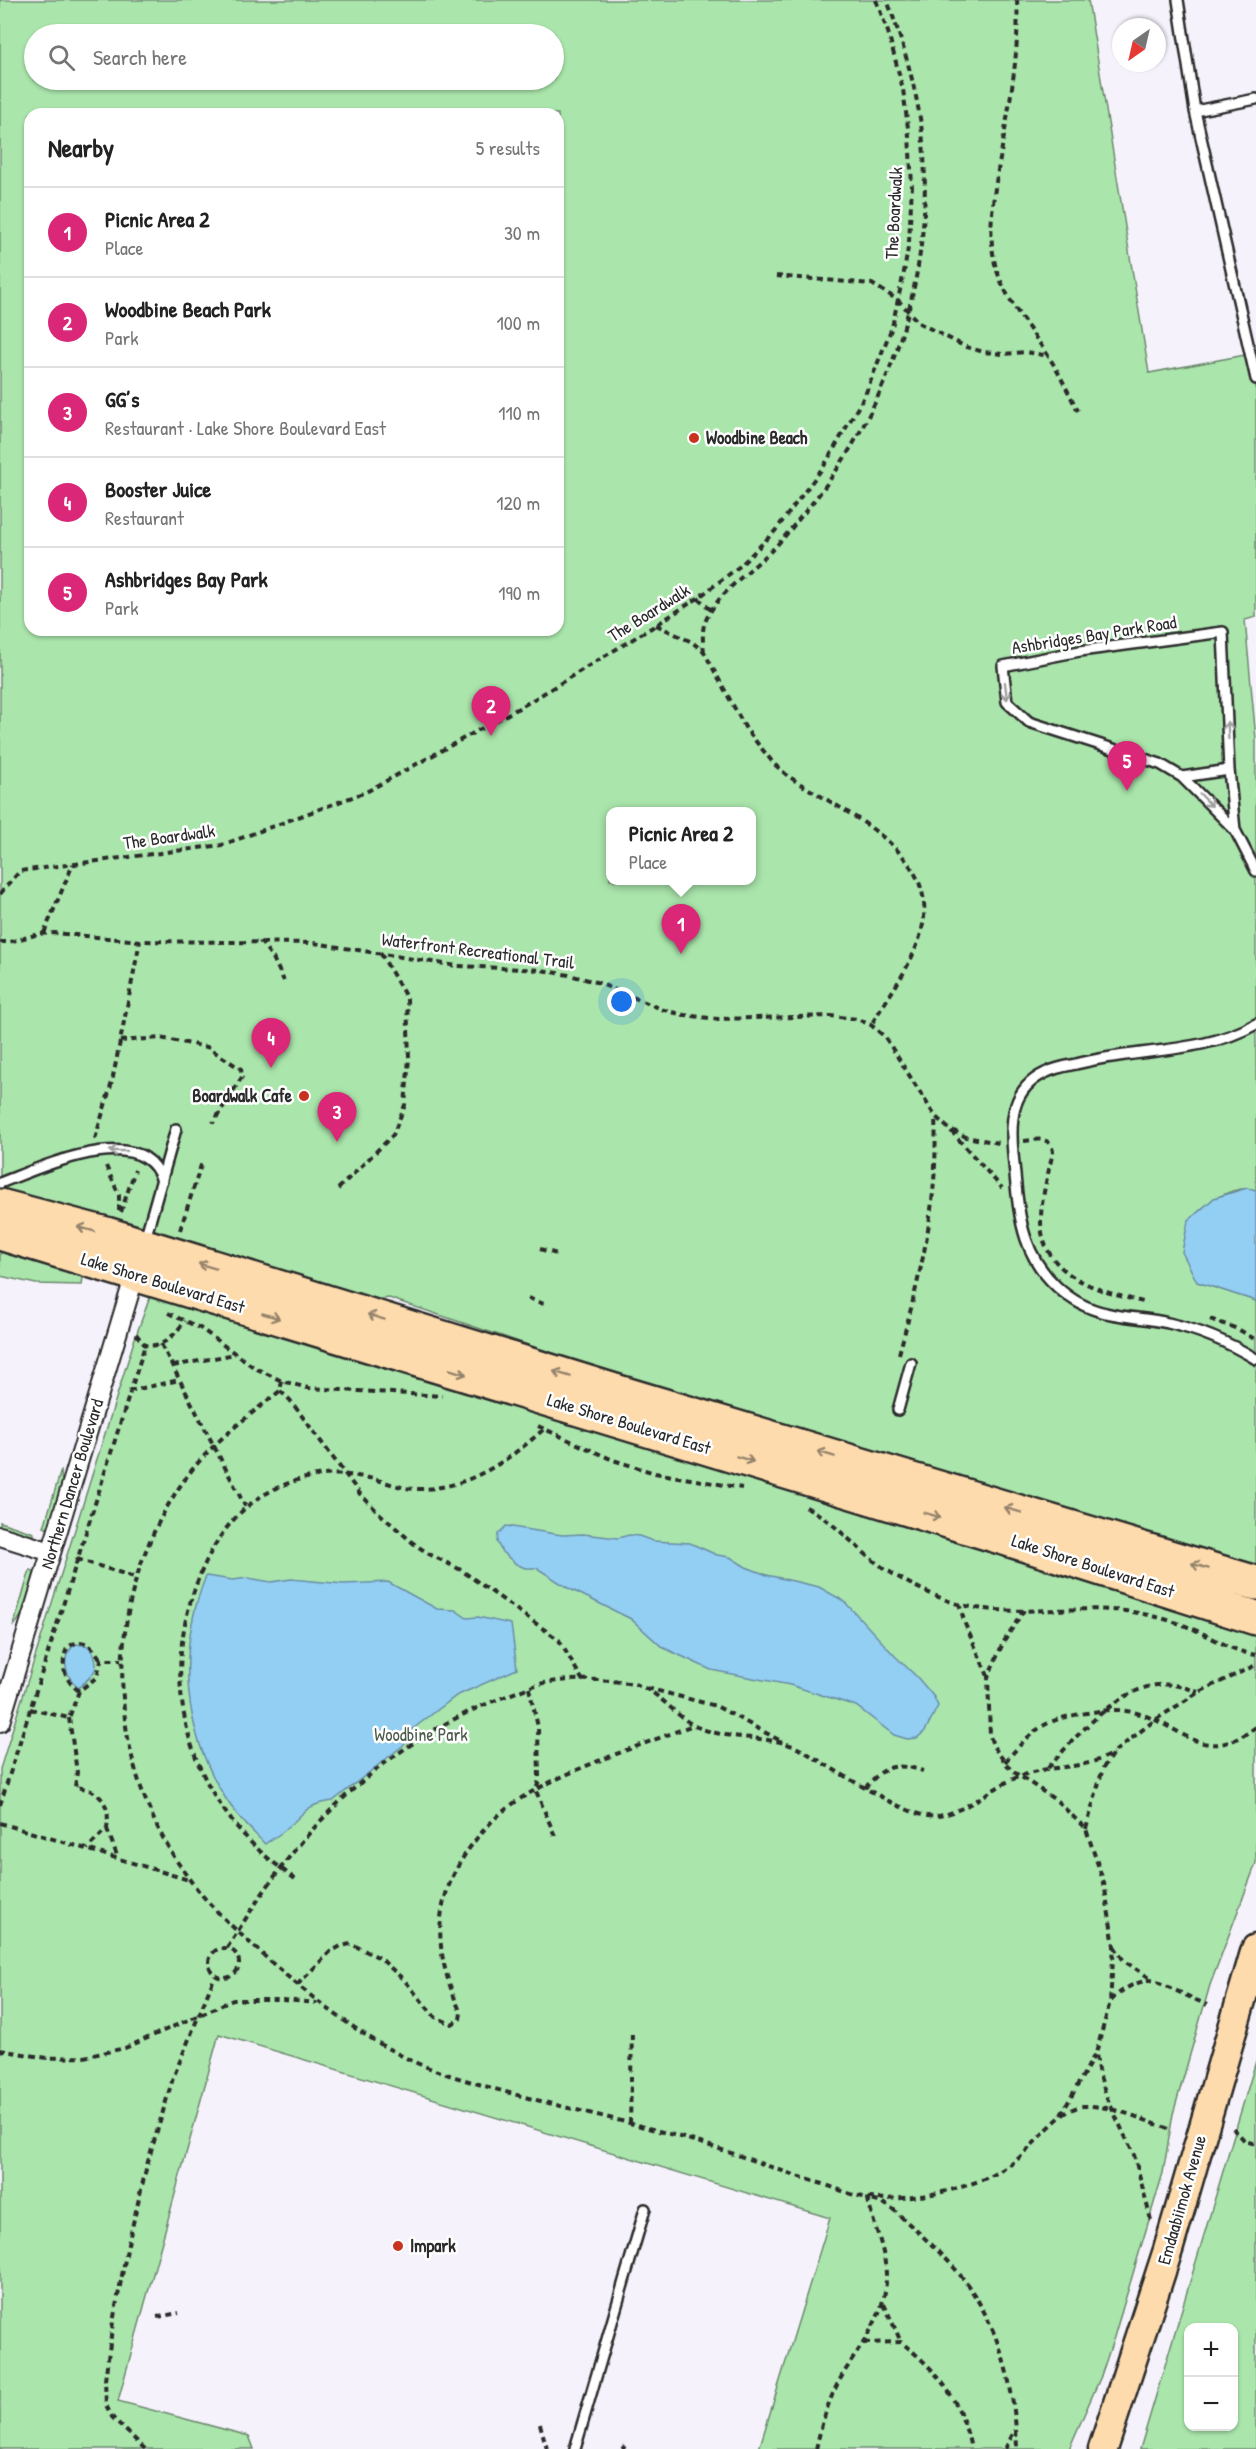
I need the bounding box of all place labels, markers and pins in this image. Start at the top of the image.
place label: Woodbine Beach [706,425,808,450]
marker: Woodbine Beach [687,431,701,445]
pin: 2 [472,686,510,736]
pin: 5 [1108,742,1146,791]
pin: 1 [662,904,700,954]
pin: 4 [252,1018,290,1068]
place label: Boardwalk Cafe [192,1083,293,1108]
marker: Boardwalk Cafe [297,1089,311,1103]
pin: 3 [318,1092,356,1142]
place label: Impark [410,2233,456,2259]
marker: Impark [391,2239,405,2253]

